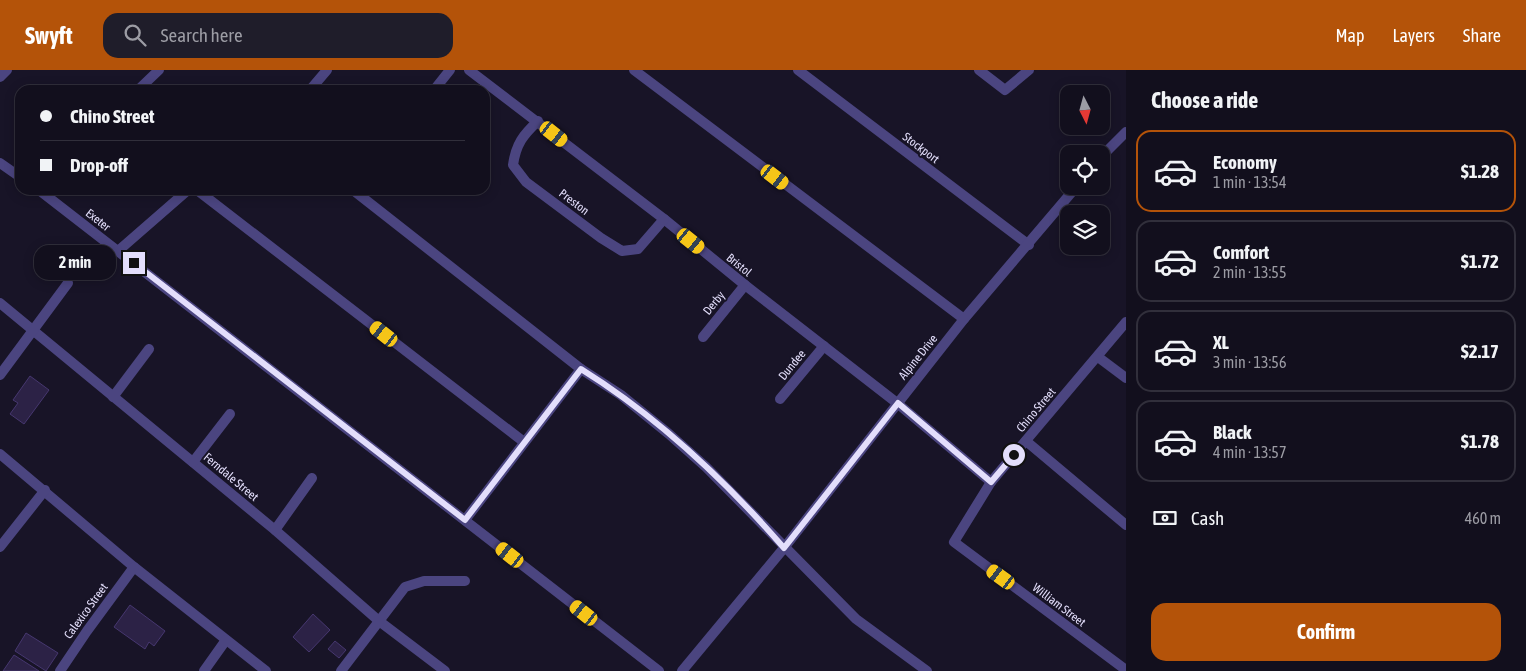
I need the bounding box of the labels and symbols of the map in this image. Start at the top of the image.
north arrow [1060,85,1110,135]
car [537,119,570,149]
street label: Stockport [900,130,942,167]
car [758,162,791,192]
street label: Preston [556,186,592,218]
street label: Exeter [83,206,114,234]
car [674,226,707,256]
callout: 2 min [34,246,116,280]
street label: Bristol [724,251,755,280]
route end [123,252,145,274]
street label: Derby [700,288,728,318]
car [367,319,400,349]
street label: Alpine Drive [896,332,940,382]
street label: Dundee [776,347,808,383]
street label: Chino Street [1013,385,1059,435]
route start [1003,444,1025,466]
street label: Ferndale Street [201,450,262,504]
car [493,540,526,570]
car [984,562,1017,592]
street label: Calexico Street [61,580,111,641]
street label: William Street [1030,581,1089,630]
car [567,598,600,628]

